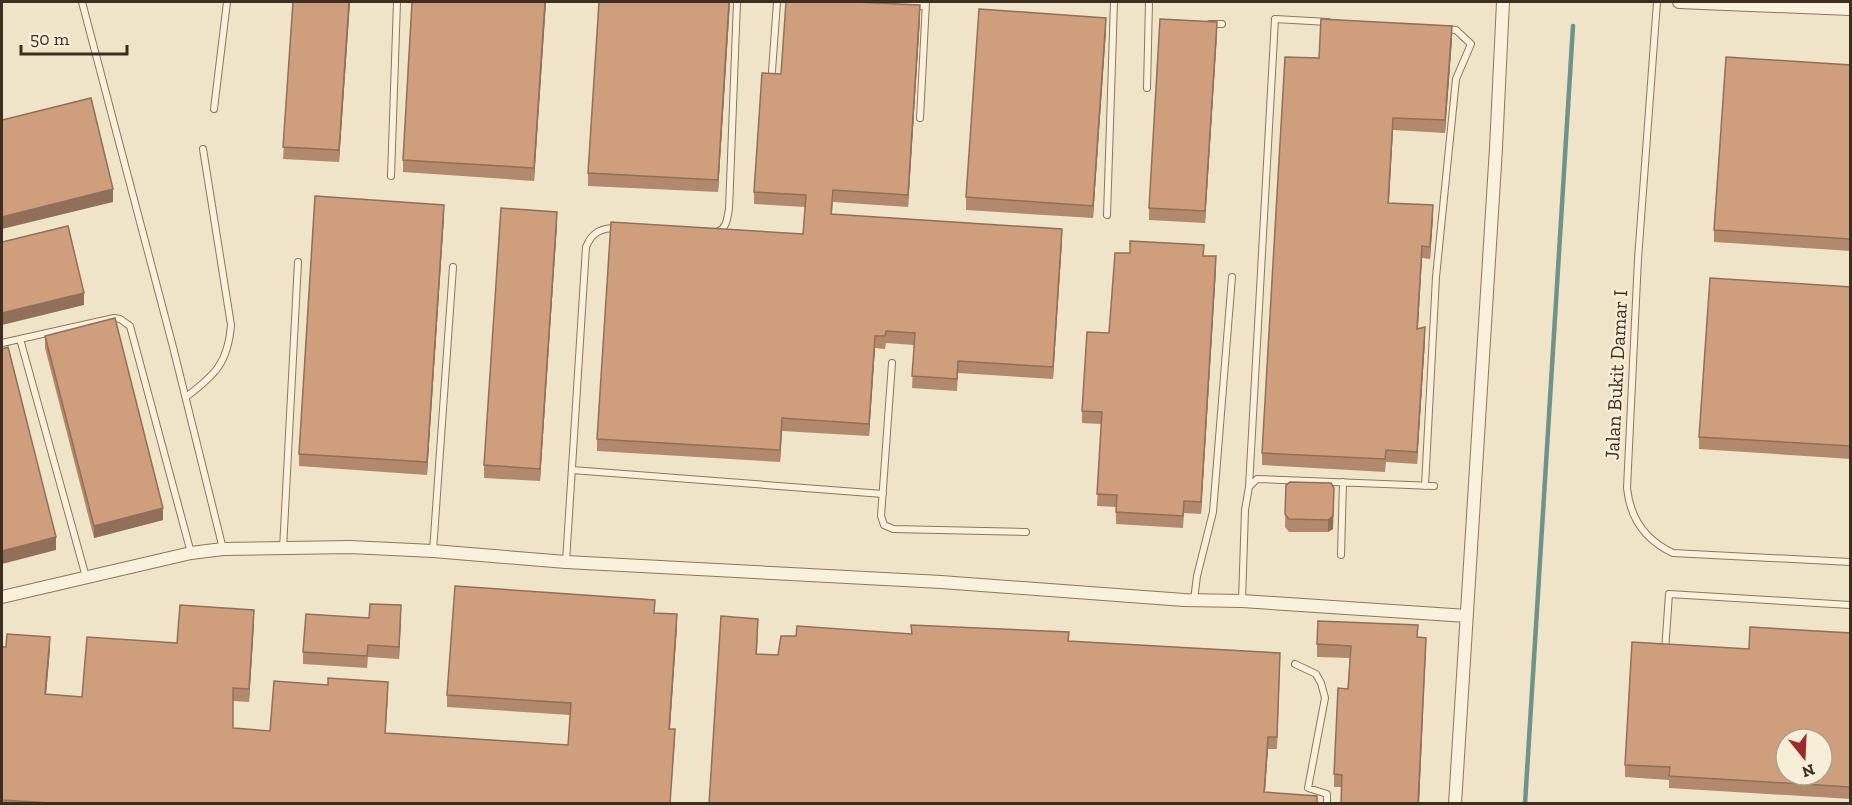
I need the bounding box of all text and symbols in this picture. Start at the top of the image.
scale bar [21,18,128,56]
text: 50 m [30,28,70,50]
street label: Jalan Bukit Damar I [1600,289,1632,461]
north arrow [1774,727,1834,787]
text: N [1800,760,1817,782]

